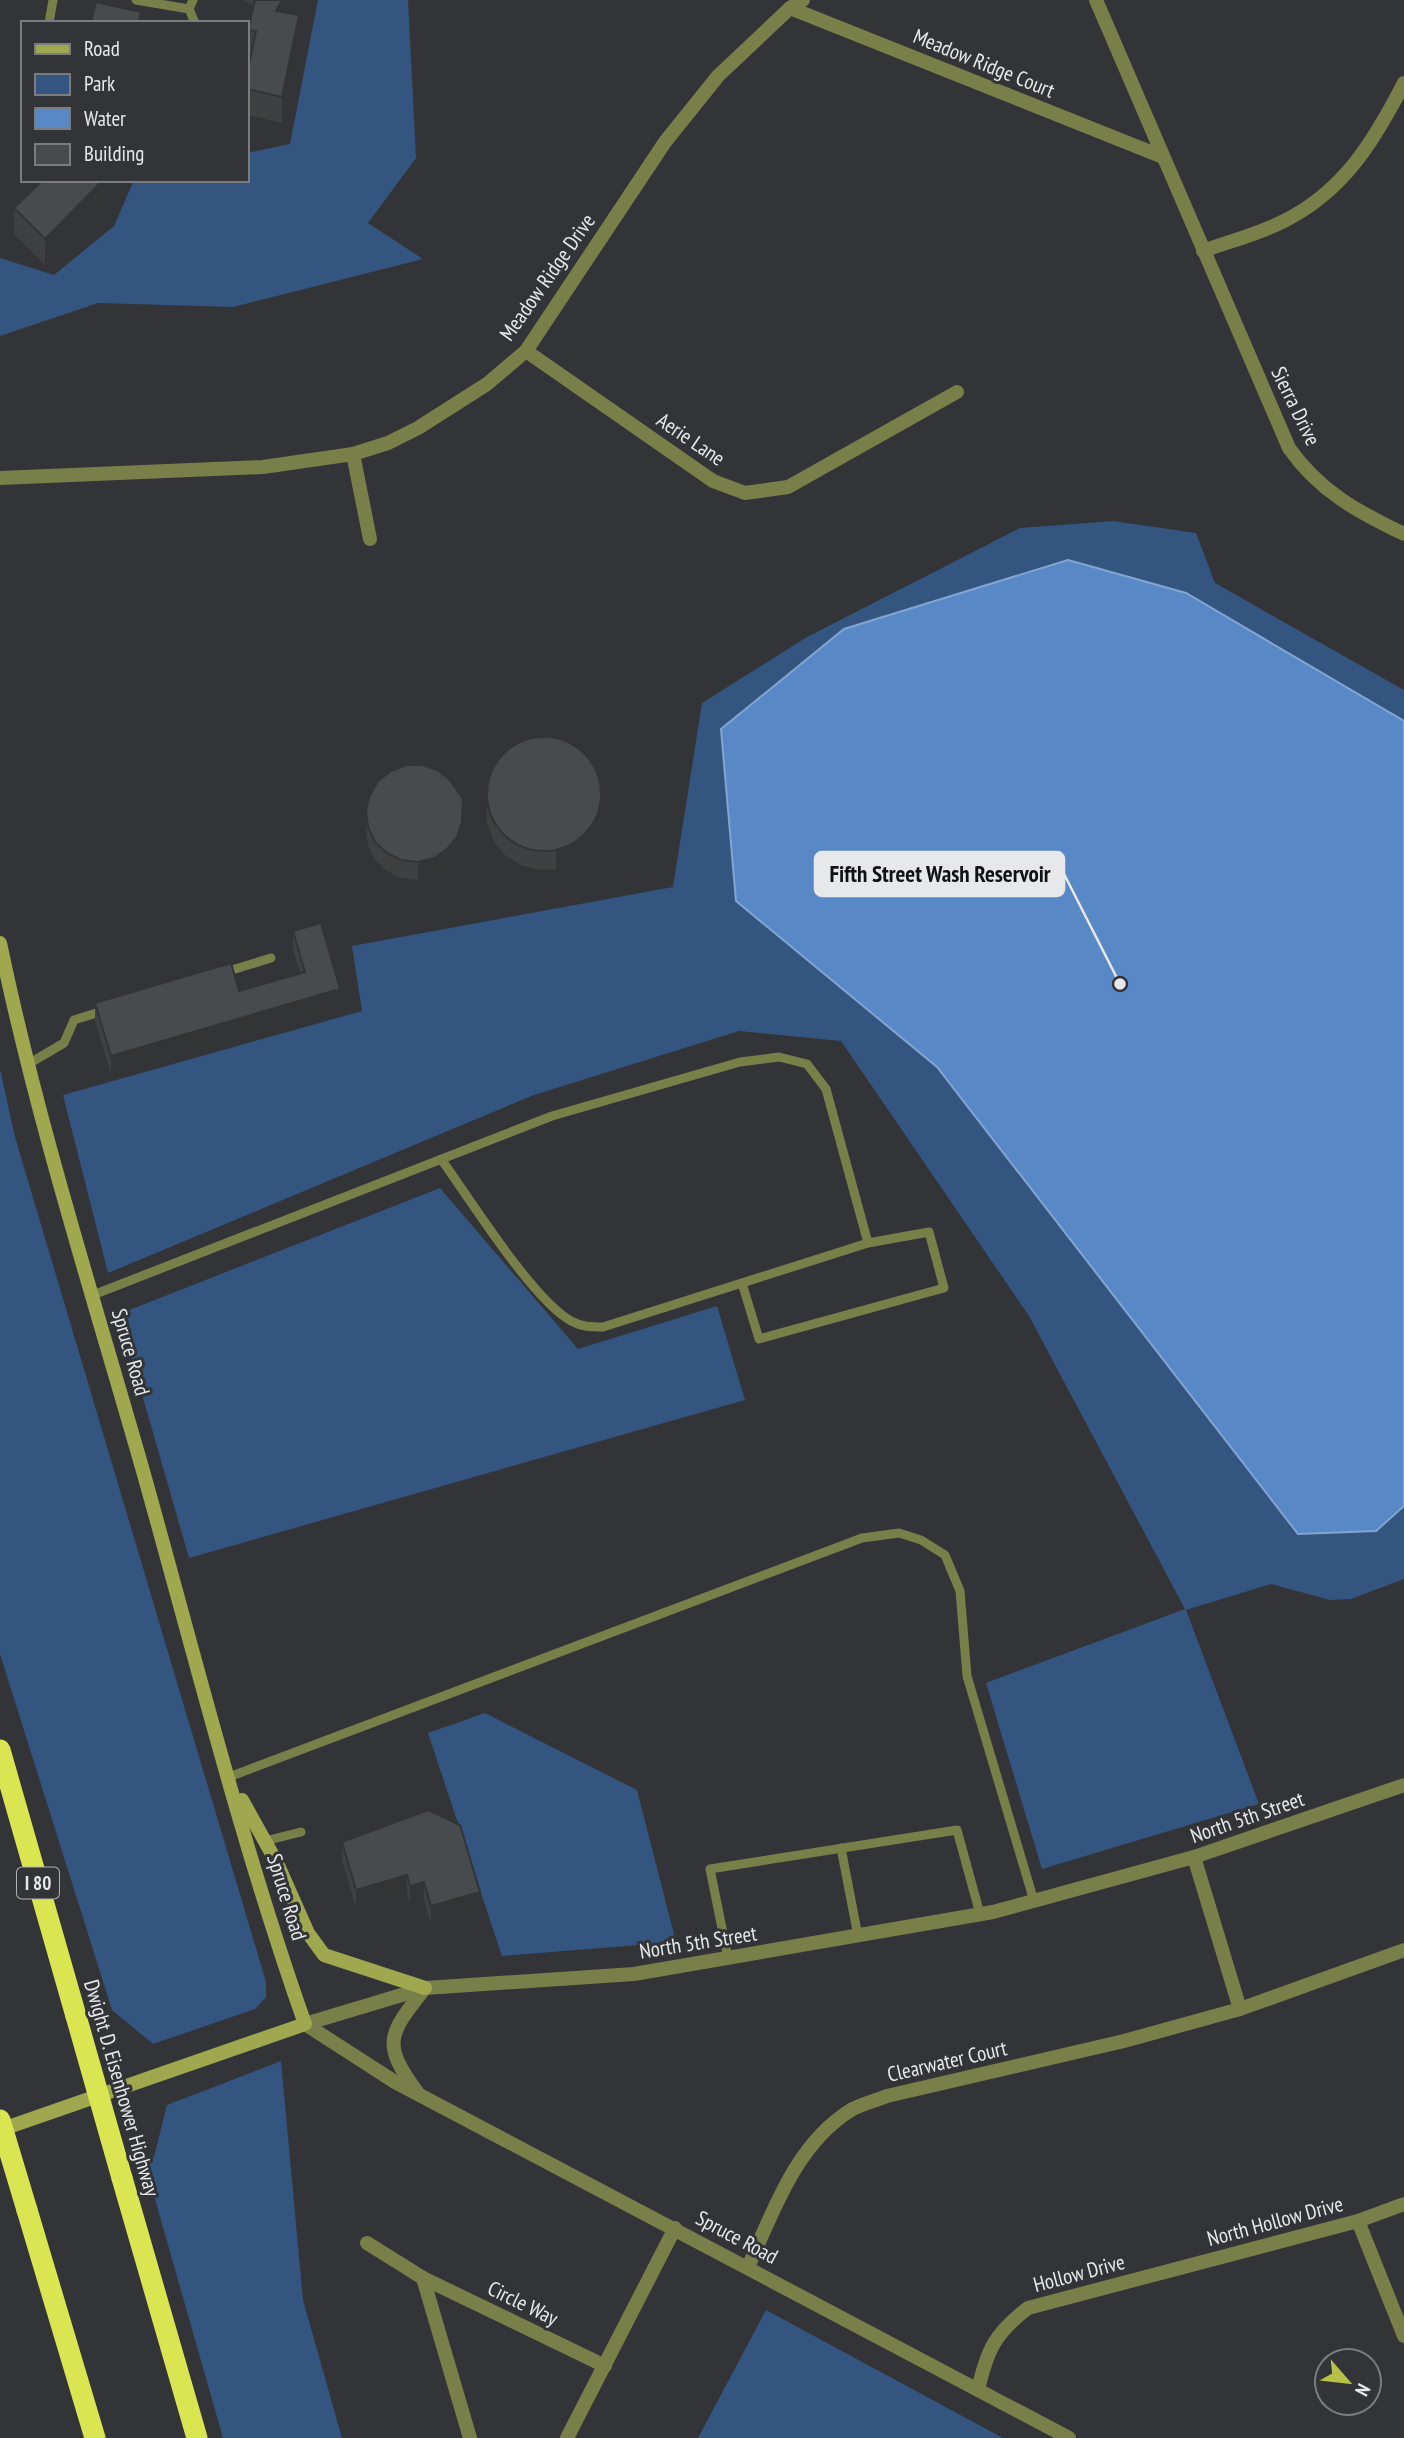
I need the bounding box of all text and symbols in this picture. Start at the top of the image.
legend [21,21,248,182]
street label: Meadow Ridge Court [909,22,1059,104]
text: Road [84,35,120,62]
text: Park [84,70,115,97]
text: Water [84,105,126,132]
text: Building [84,140,144,167]
street label: Meadow Ridge Drive [493,208,601,346]
street label: Sierra Drive [1265,362,1327,450]
street label: Aerie Lane [652,406,730,472]
callout: Fifth Street Wash Reservoir [815,852,1064,896]
text: Fifth Street Wash Reservoir [829,859,1051,888]
street label: Spruce Road [106,1305,156,1399]
street label: North 5th Street [1187,1785,1308,1849]
street label: Spruce Road [261,1850,313,1944]
road number: I 80 [17,1868,59,1898]
street label: North 5th Street [637,1919,759,1965]
street label: Dwight D. Eisenhower Highway [78,1976,166,2200]
street label: Clearwater Court [885,2034,1010,2088]
street label: North Hollow Drive [1204,2190,1346,2252]
street label: Spruce Road [691,2204,783,2270]
street label: Hollow Drive [1030,2248,1128,2298]
street label: Circle Way [483,2274,563,2332]
north arrow [1313,2347,1383,2417]
text: N [1350,2380,1376,2400]

